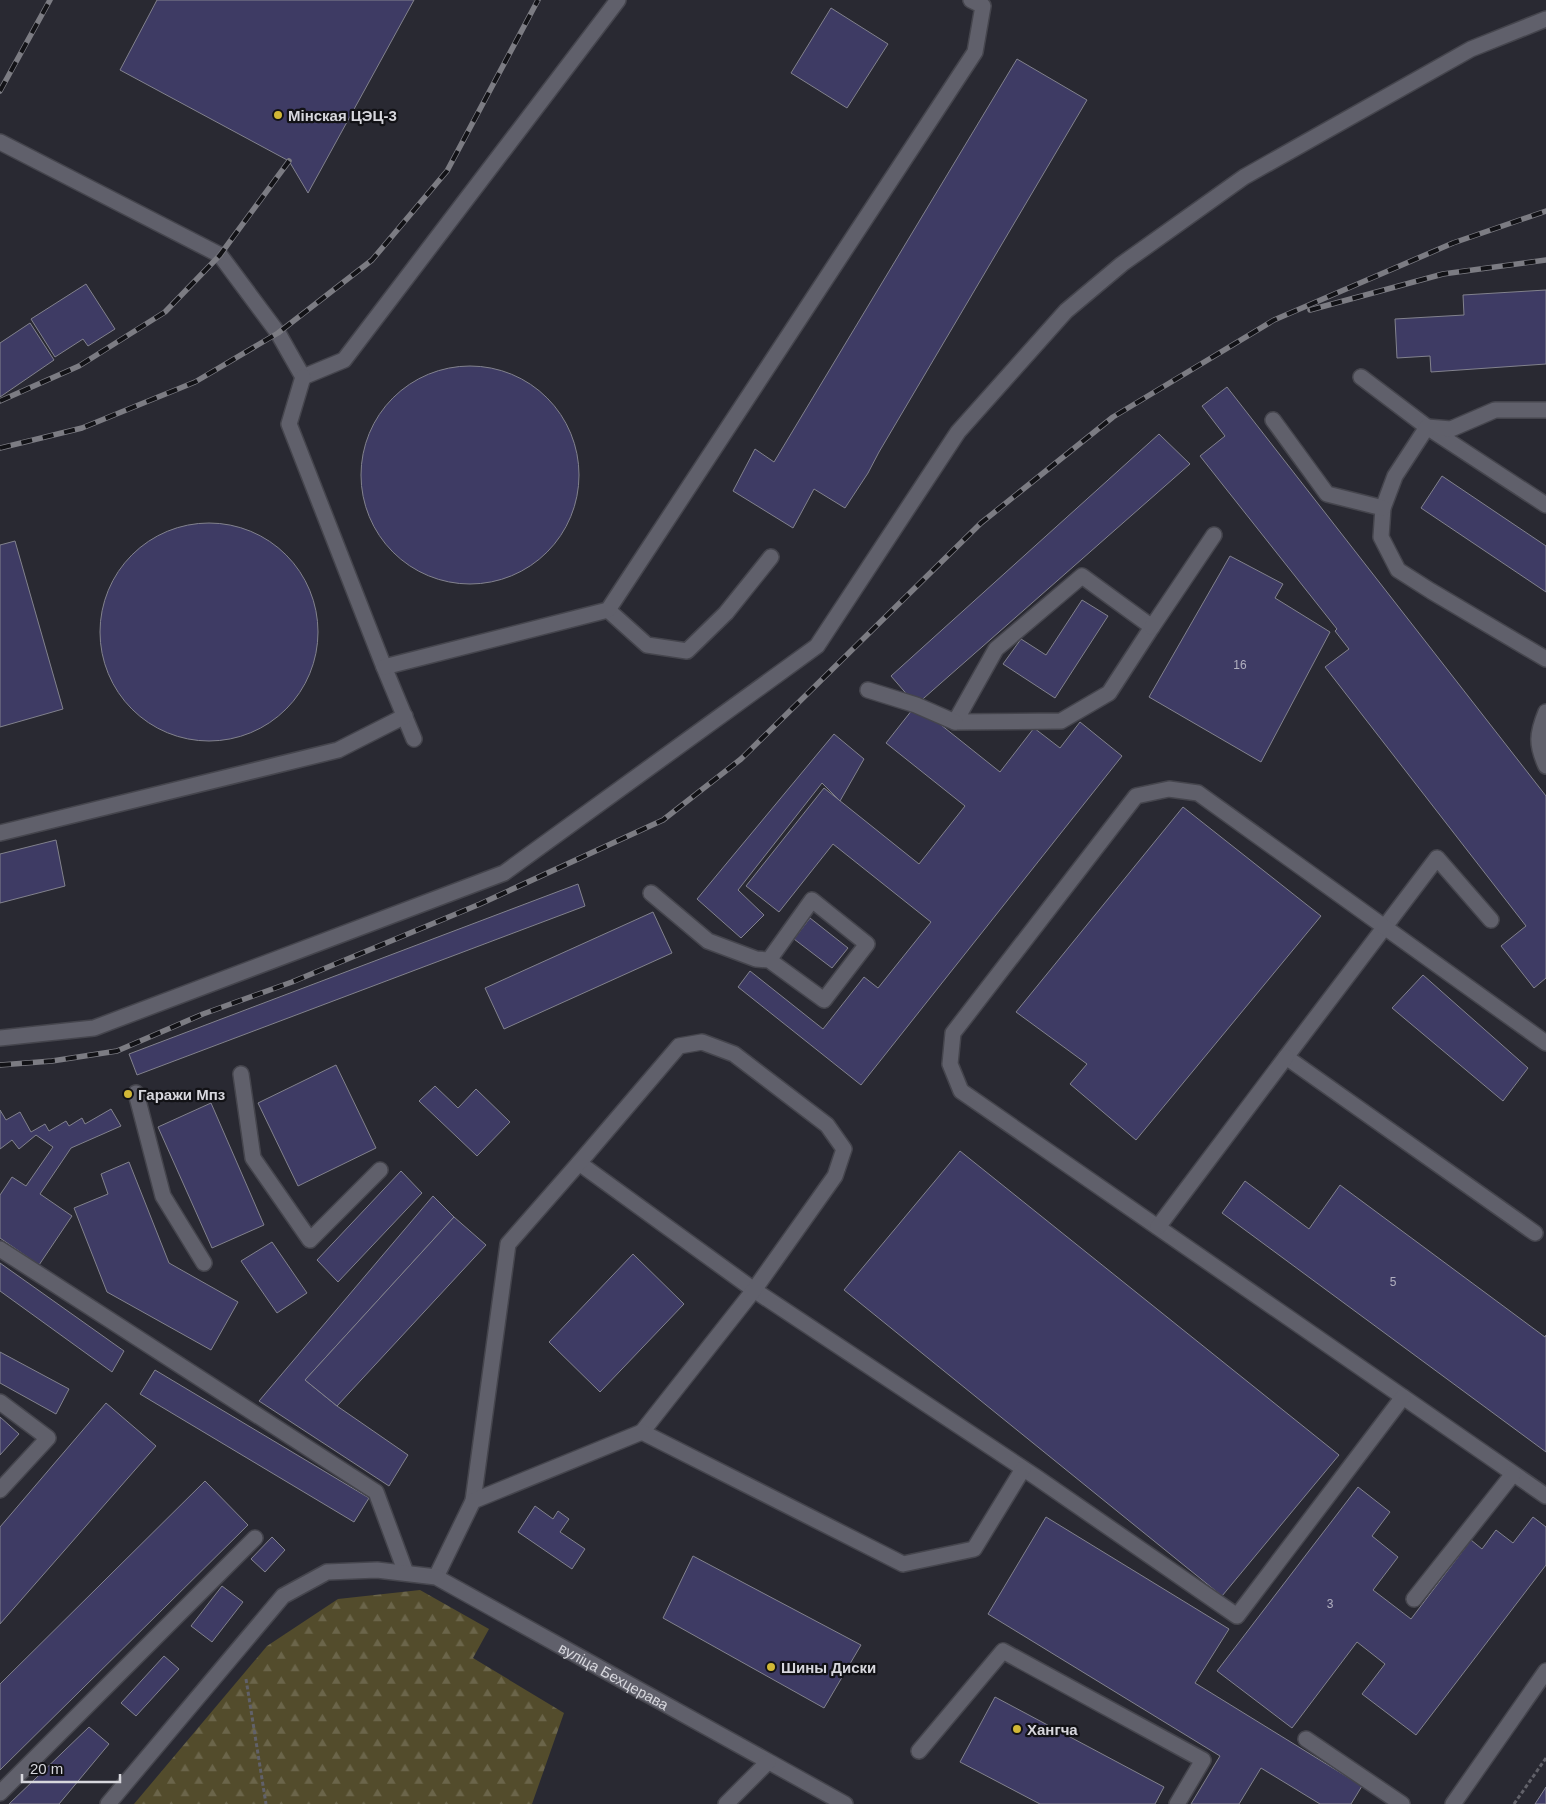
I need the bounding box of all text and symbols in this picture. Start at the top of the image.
place label: Мінская ЦЭЦ-3 [288,107,397,124]
marker: Мінская ЦЭЦ-3 [272,109,284,121]
house number: 16 [1233,658,1247,672]
place label: Гаражи Мпз [138,1086,225,1103]
marker: Гаражи Мпз [122,1088,134,1100]
house number: 5 [1390,1275,1397,1289]
house number: 3 [1327,1597,1334,1611]
street label: вуліца Бехцерава [556,1639,672,1713]
place label: Шины Диски [781,1659,876,1676]
marker: Шины Диски [765,1661,777,1673]
place label: Хангча [1027,1721,1078,1738]
marker: Хангча [1011,1723,1023,1735]
scale bar [22,1752,120,1784]
text: 20 m [30,1760,63,1777]

